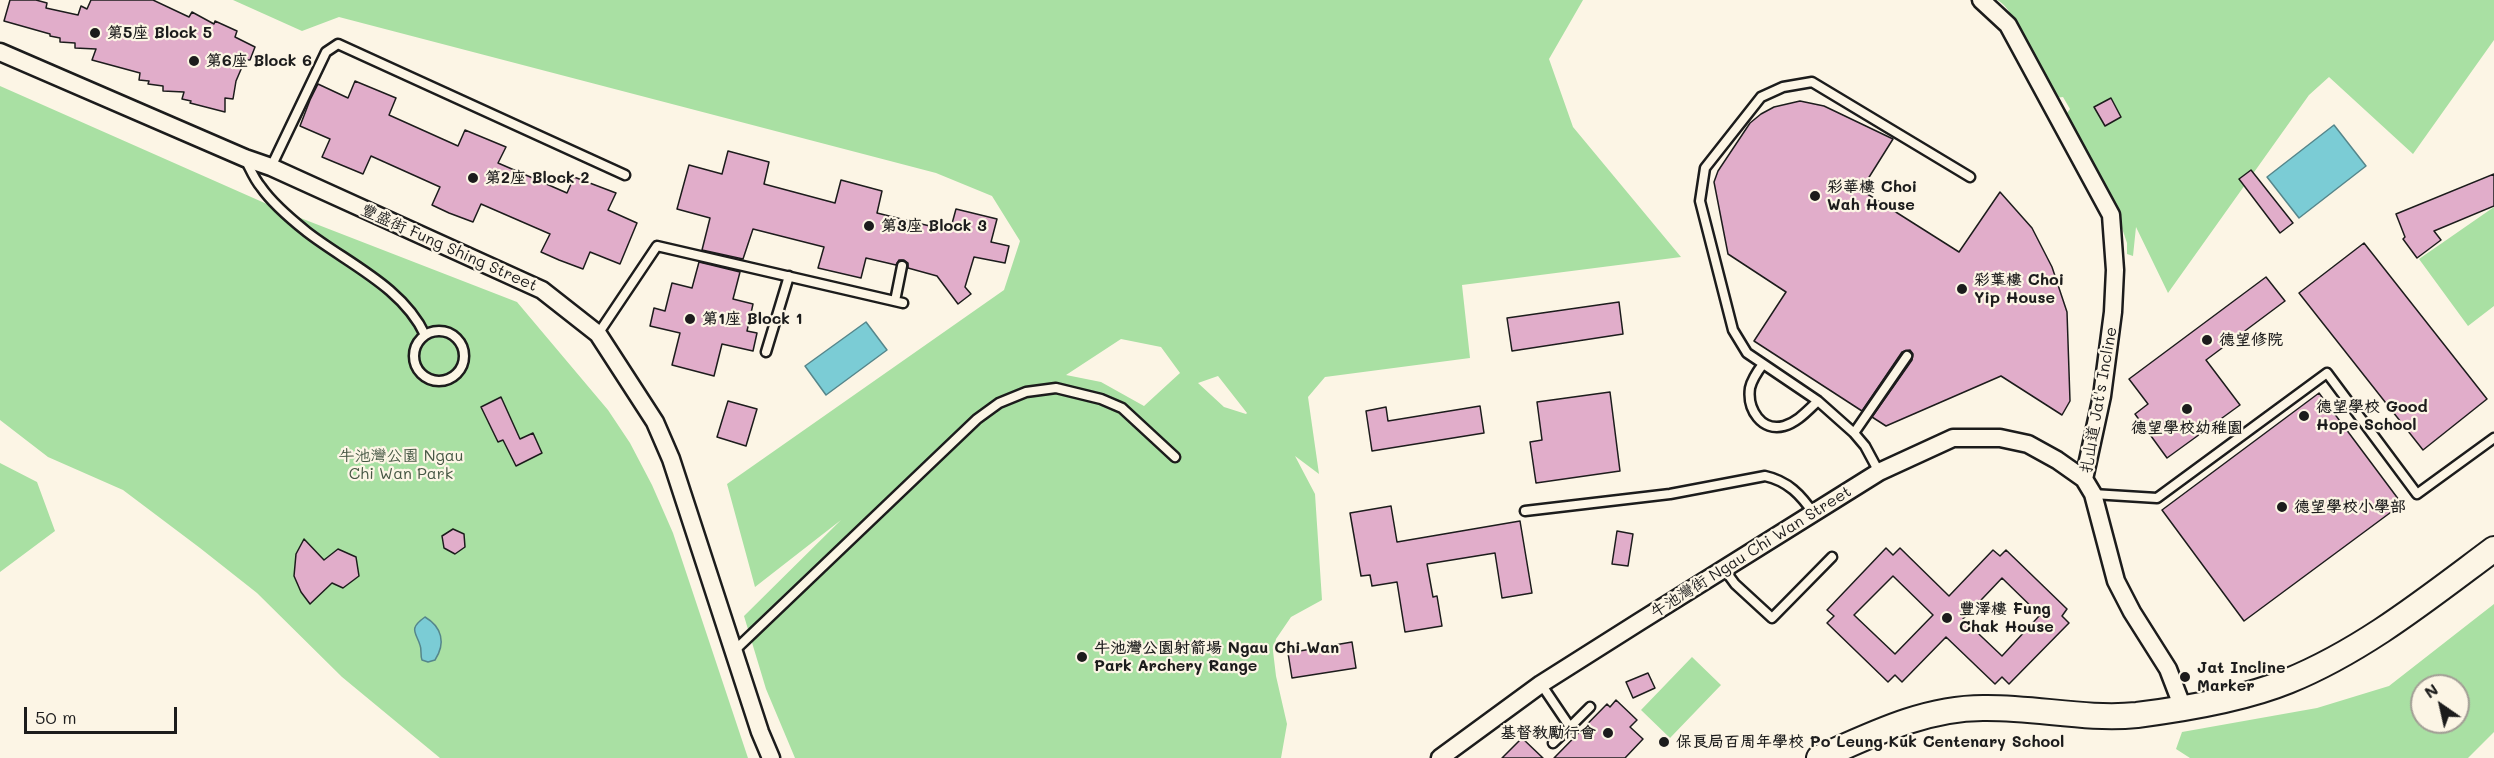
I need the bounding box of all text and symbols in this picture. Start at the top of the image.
place label: 第5座 Block 5 [107,23,212,43]
marker: 第5座 Block 5 [88,26,102,40]
place label: 第6座 Block 6 [206,51,312,71]
marker: 第6座 Block 6 [187,54,201,68]
place label: 第2座 Block 2 [485,168,589,188]
marker: 第2座 Block 2 [466,171,480,185]
place label: 彩華樓 Choi Wah House [1827,177,1917,215]
marker: 彩華樓 Choi Wah House [1808,189,1822,203]
street label: 豐盛街 Fung Shing Street [358,200,540,296]
place label: 第3座 Block 3 [881,216,987,236]
marker: 第3座 Block 3 [862,219,876,233]
place label: 彩葉樓 Choi Yip House [1974,270,2064,308]
marker: 彩葉樓 Choi Yip House [1955,282,1969,296]
place label: 第1座 Block 1 [702,309,803,329]
marker: 第1座 Block 1 [683,312,697,326]
street label: 扎山道 Jat's Incline [2077,325,2121,475]
place label: 德望修院 [2219,330,2283,350]
marker: 德望修院 [2200,333,2214,347]
place label: 德望學校 Good Hope School [2316,397,2428,435]
marker: 德望學校幼稚園 [2180,402,2194,416]
marker: 德望學校 Good Hope School [2297,409,2311,423]
place label: 德望學校幼稚園 [2131,418,2243,438]
park label: 牛池灣公園 Ngau Chi Wan Park [339,446,463,484]
street label: 牛池灣街 Ngau Chi Wan Street [1647,482,1855,622]
place label: 德望學校小學部 [2294,497,2406,517]
marker: 德望學校小學部 [2275,500,2289,514]
place label: 豐澤樓 Fung Chak House [1959,599,2054,637]
marker: 豐澤樓 Fung Chak House [1940,611,1954,625]
place label: 牛池灣公園射箭場 Ngau Chi Wan Park Archery Range [1094,638,1339,676]
marker: 牛池灣公園射箭場 Ngau Chi Wan Park Archery Range [1075,650,1089,664]
place label: Jat Incline Marker [2197,658,2286,696]
marker: Jat Incline Marker [2178,670,2192,684]
north arrow [2410,674,2470,734]
text: N [2420,678,2442,702]
scale bar [27,695,180,733]
text: 50 m [35,705,77,729]
place label: 基督教勵行會 [1500,723,1596,743]
marker: 基督教勵行會 [1601,726,1615,740]
place label: 保良局百周年學校 Po Leung Kuk Centenary School [1676,732,2064,752]
marker: 保良局百周年學校 Po Leung Kuk Centenary School [1657,735,1671,749]

